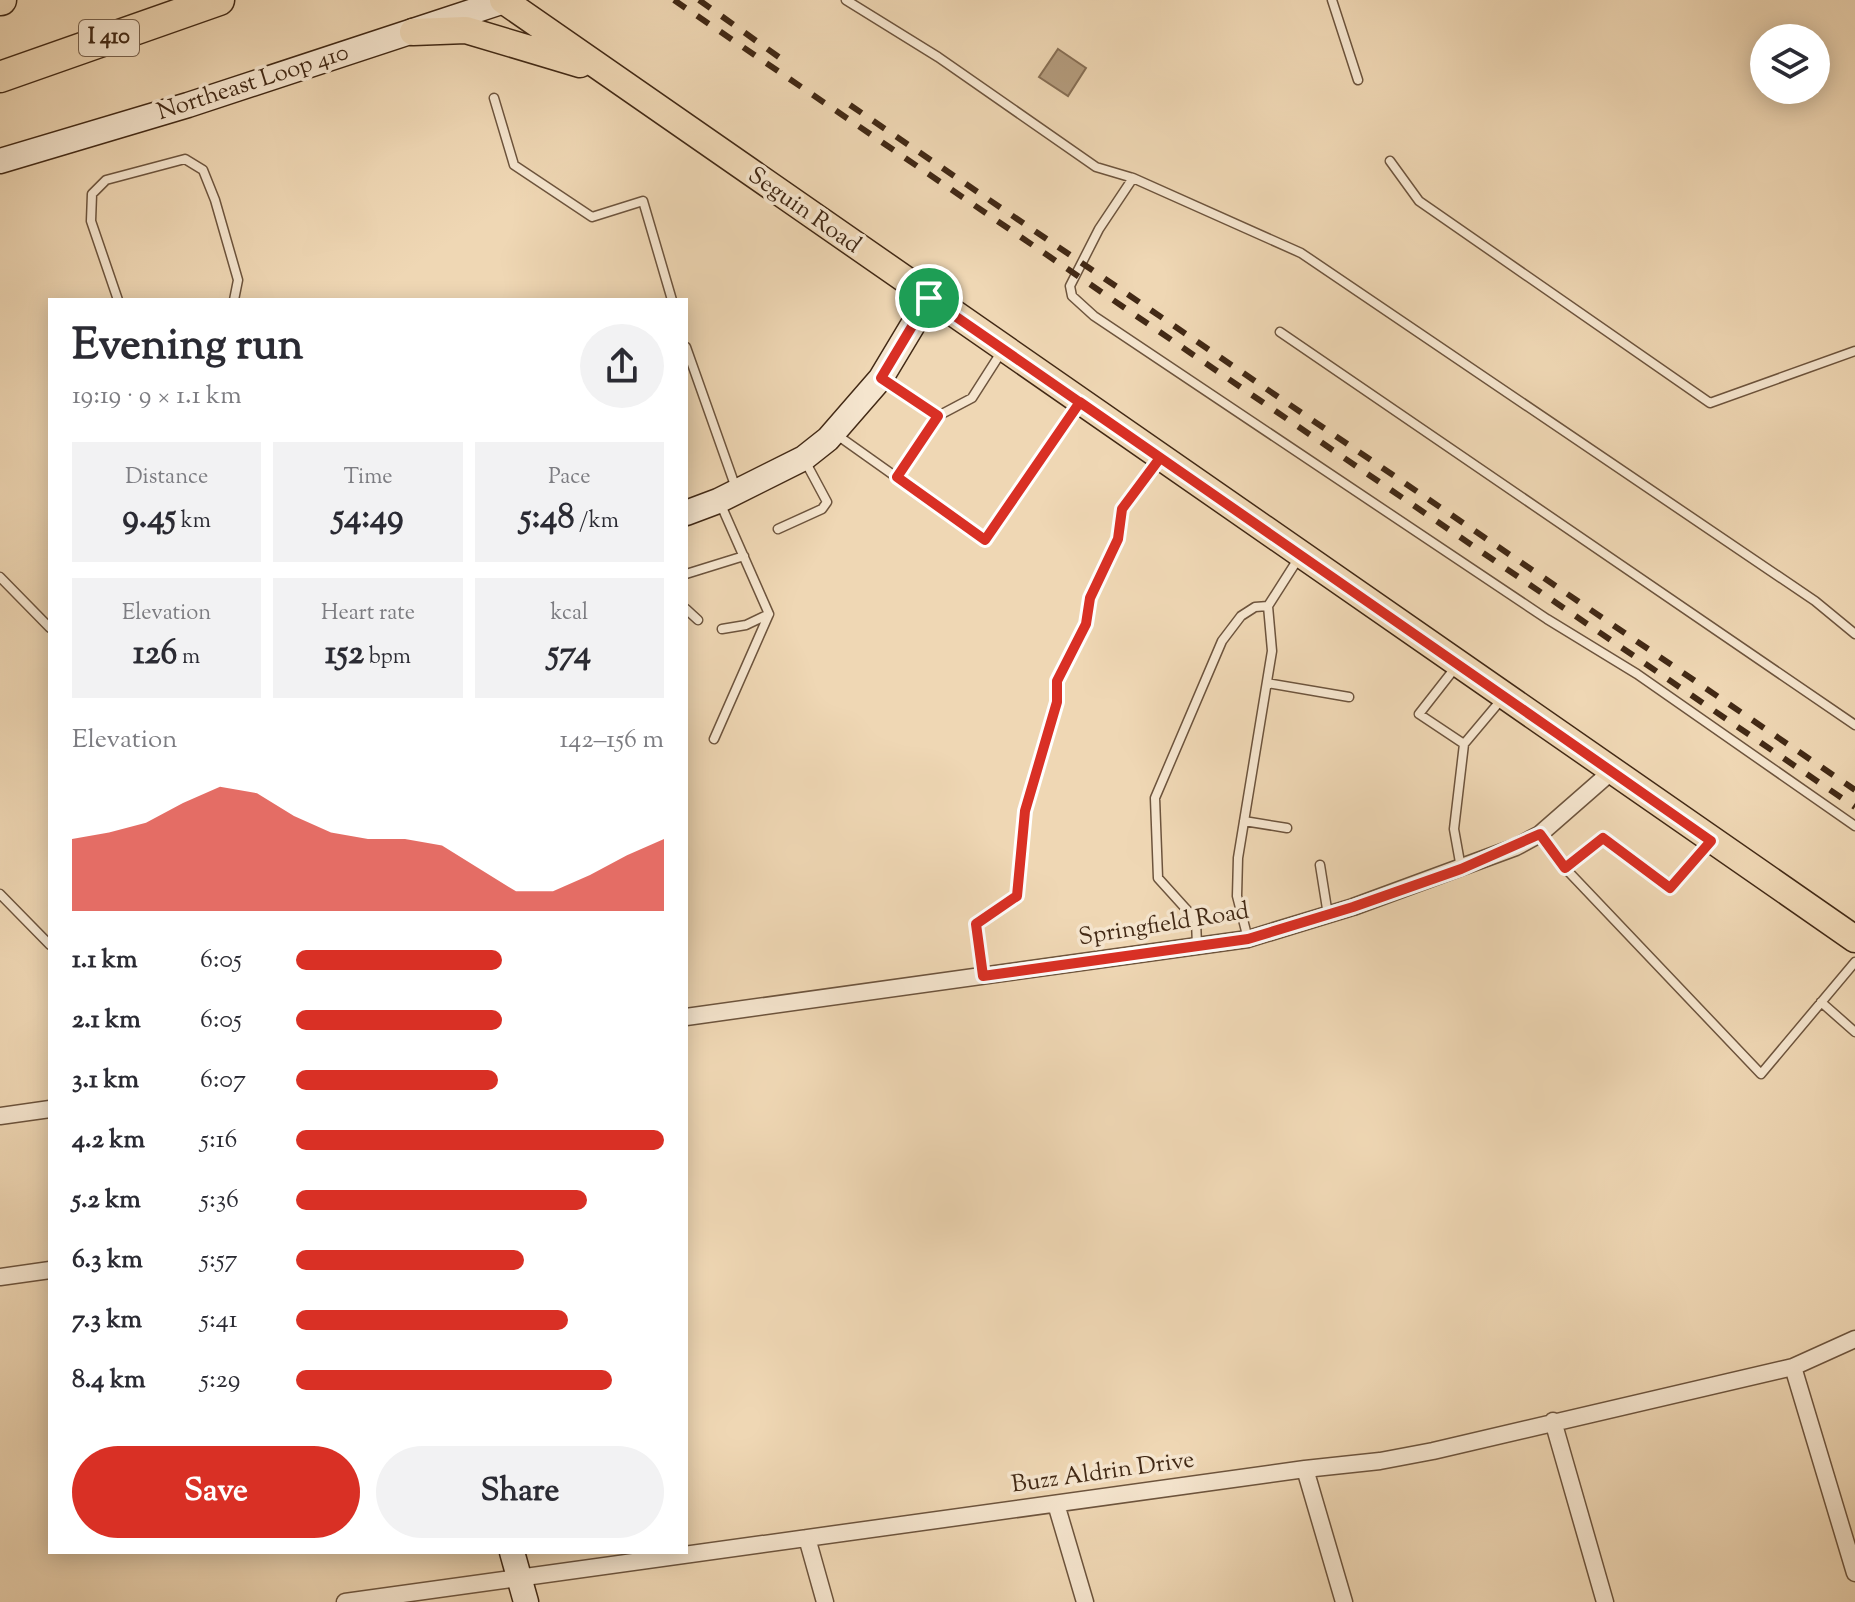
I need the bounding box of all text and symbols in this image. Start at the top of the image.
road number: I 410 [79,20,139,56]
map controls [1750,24,1830,104]
button: layers [1750,24,1830,104]
street label: Northeast Loop 410 [153,36,353,130]
street label: Seguin Road [741,159,868,263]
pin [895,264,963,332]
icon: arrive [907,276,951,320]
text: Evening run [72,316,304,379]
button: share [580,324,664,408]
text: 19:19 · 9 × 1.1 km [72,378,242,415]
text: Distance [125,462,208,494]
text: Time [344,462,392,494]
text: Pace [548,462,590,494]
text: 9.45 [122,494,176,543]
text: 54:49 [333,494,403,543]
text: 5:48 [520,494,574,543]
text: km [176,506,211,538]
text: /km [574,506,619,538]
text: Elevation [122,598,211,630]
text: Heart rate [321,598,415,630]
text: kcal [550,598,588,630]
text: 126 [133,630,177,679]
text: 152 [325,630,364,679]
text: 574 [548,630,591,679]
text: m [177,642,200,674]
text: bpm [364,642,411,674]
text: Elevation [72,722,177,759]
text: 142–156 m [559,722,664,759]
street label: Springfield Road [1076,895,1252,955]
text: 1.1 km [72,942,137,979]
text: 6:05 [200,942,242,979]
text: 2.1 km [72,1002,141,1039]
text: 6:05 [200,1002,242,1039]
text: 3.1 km [72,1062,139,1099]
text: 6:07 [200,1062,246,1099]
text: 4.2 km [72,1122,145,1159]
text: 5:16 [200,1122,237,1159]
text: 5.2 km [72,1182,141,1219]
text: 5:36 [200,1182,239,1219]
text: 6.3 km [72,1242,143,1279]
text: 5:57 [200,1242,238,1279]
text: 7.3 km [72,1302,142,1339]
text: 5:41 [200,1302,238,1339]
text: 8.4 km [72,1362,146,1399]
text: 5:29 [200,1362,240,1399]
street label: Buzz Aldrin Drive [1009,1443,1197,1503]
button: Save [72,1446,360,1538]
button: Share [376,1446,664,1538]

